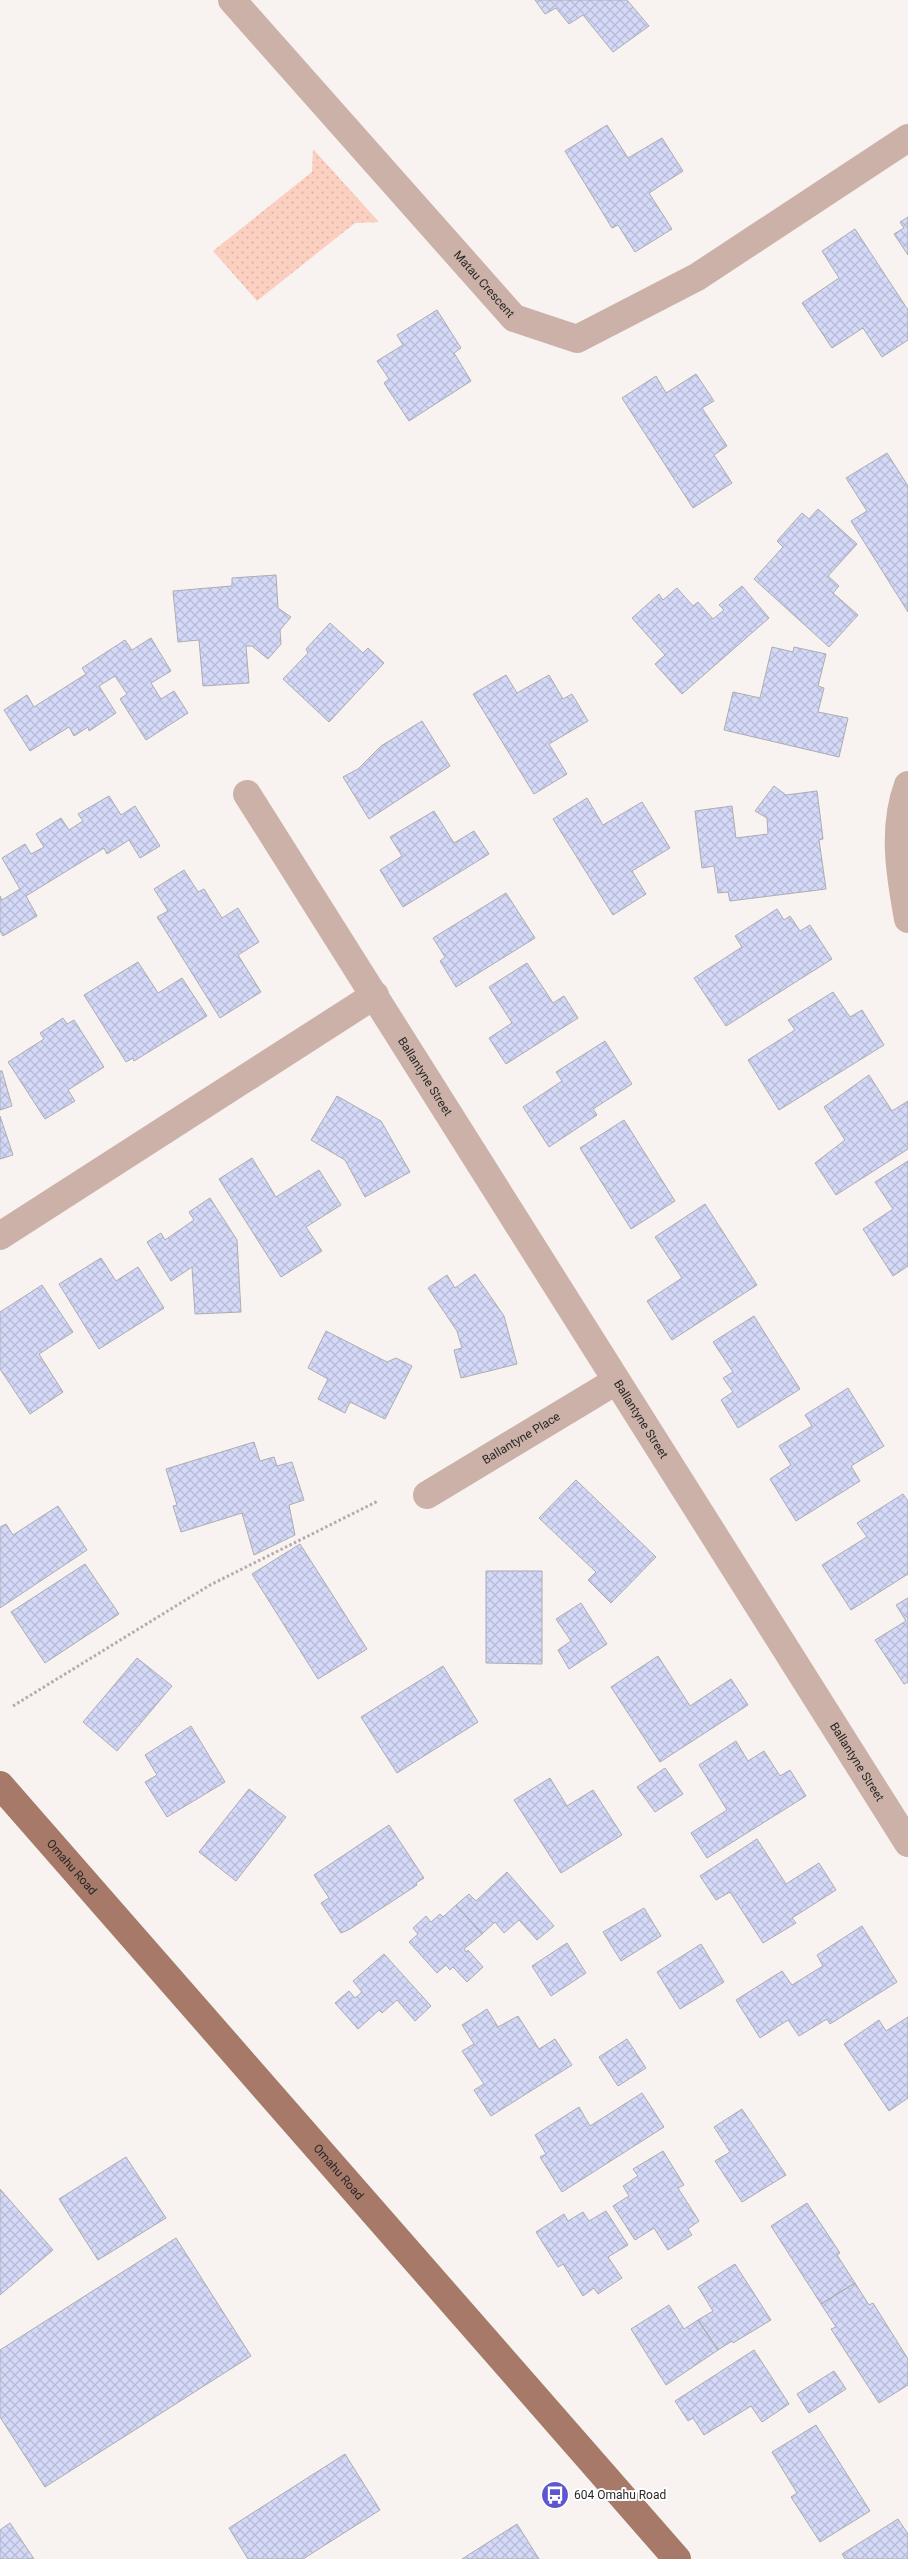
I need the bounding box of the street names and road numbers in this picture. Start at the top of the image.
street label: Matau Crescent [451,248,517,321]
street label: Ballantyne Street [395,1035,455,1119]
street label: Ballantyne Street [611,1377,671,1461]
street label: Ballantyne Place [480,1409,563,1467]
street label: Ballantyne Street [827,1720,887,1804]
street label: Omahu Road [44,1836,100,1898]
street label: Omahu Road [310,2141,366,2203]

